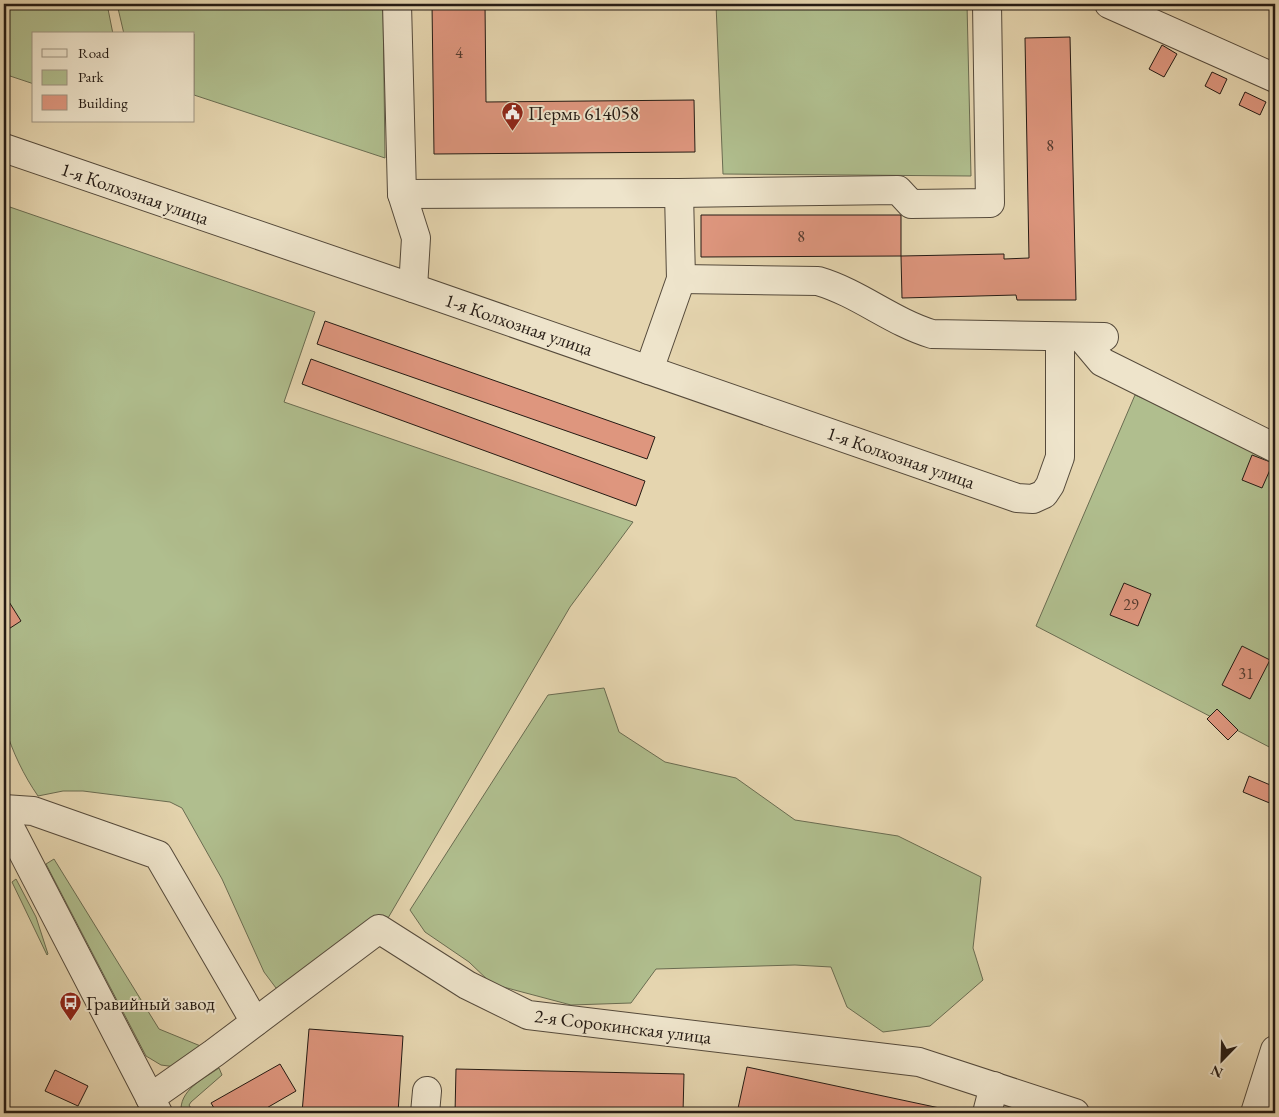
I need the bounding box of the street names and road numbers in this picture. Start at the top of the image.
street label: 1-я Колхозная улица [57,156,213,231]
street label: 1-я Колхозная улица [441,287,597,362]
street label: 1-я Колхозная улица [823,420,979,495]
street label: 2-я Сорокинская улица [533,1003,713,1050]

